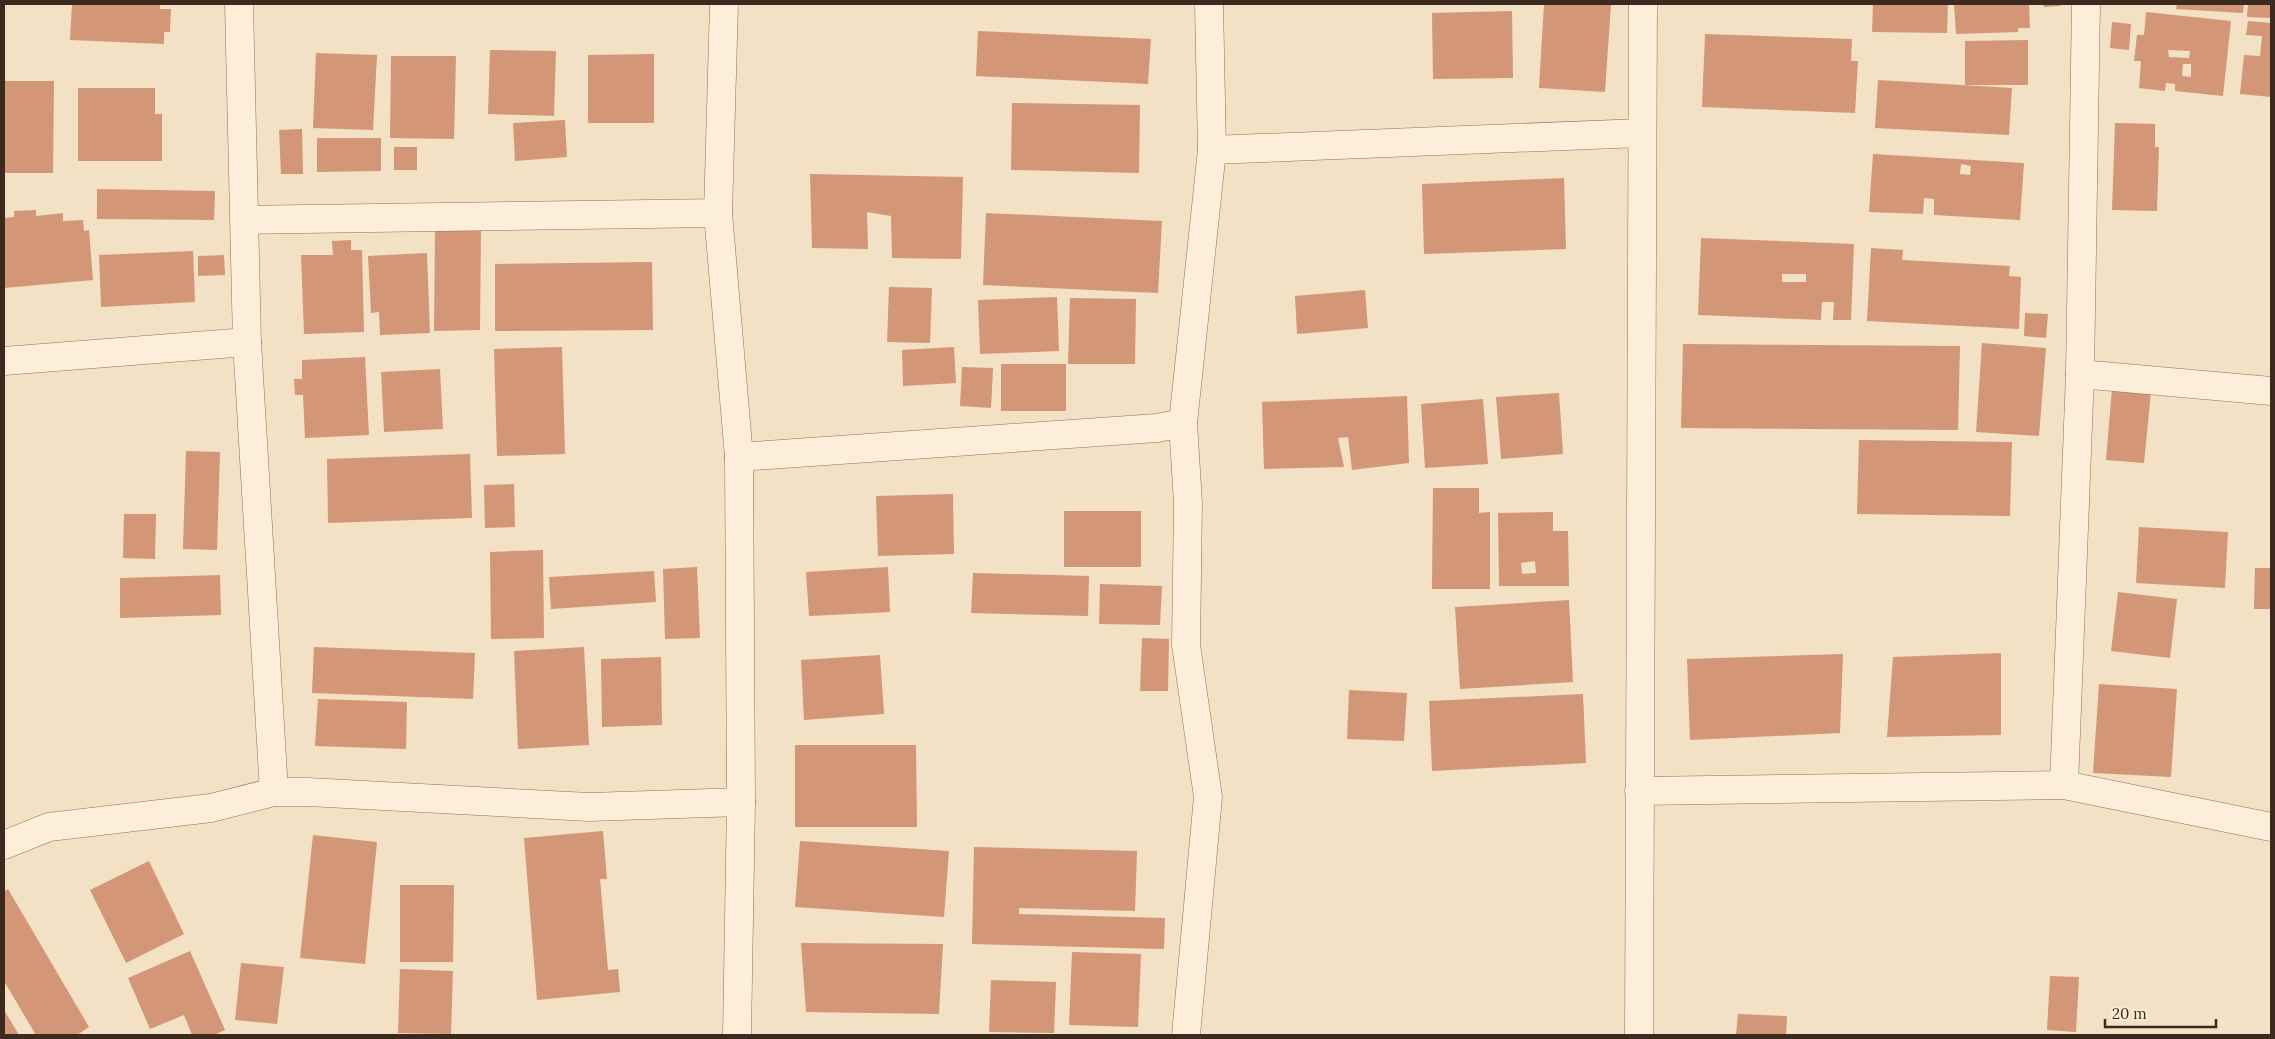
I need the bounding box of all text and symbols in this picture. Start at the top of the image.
scale bar [2105,996,2216,1028]
text: 20 m [2112,1004,2147,1023]

